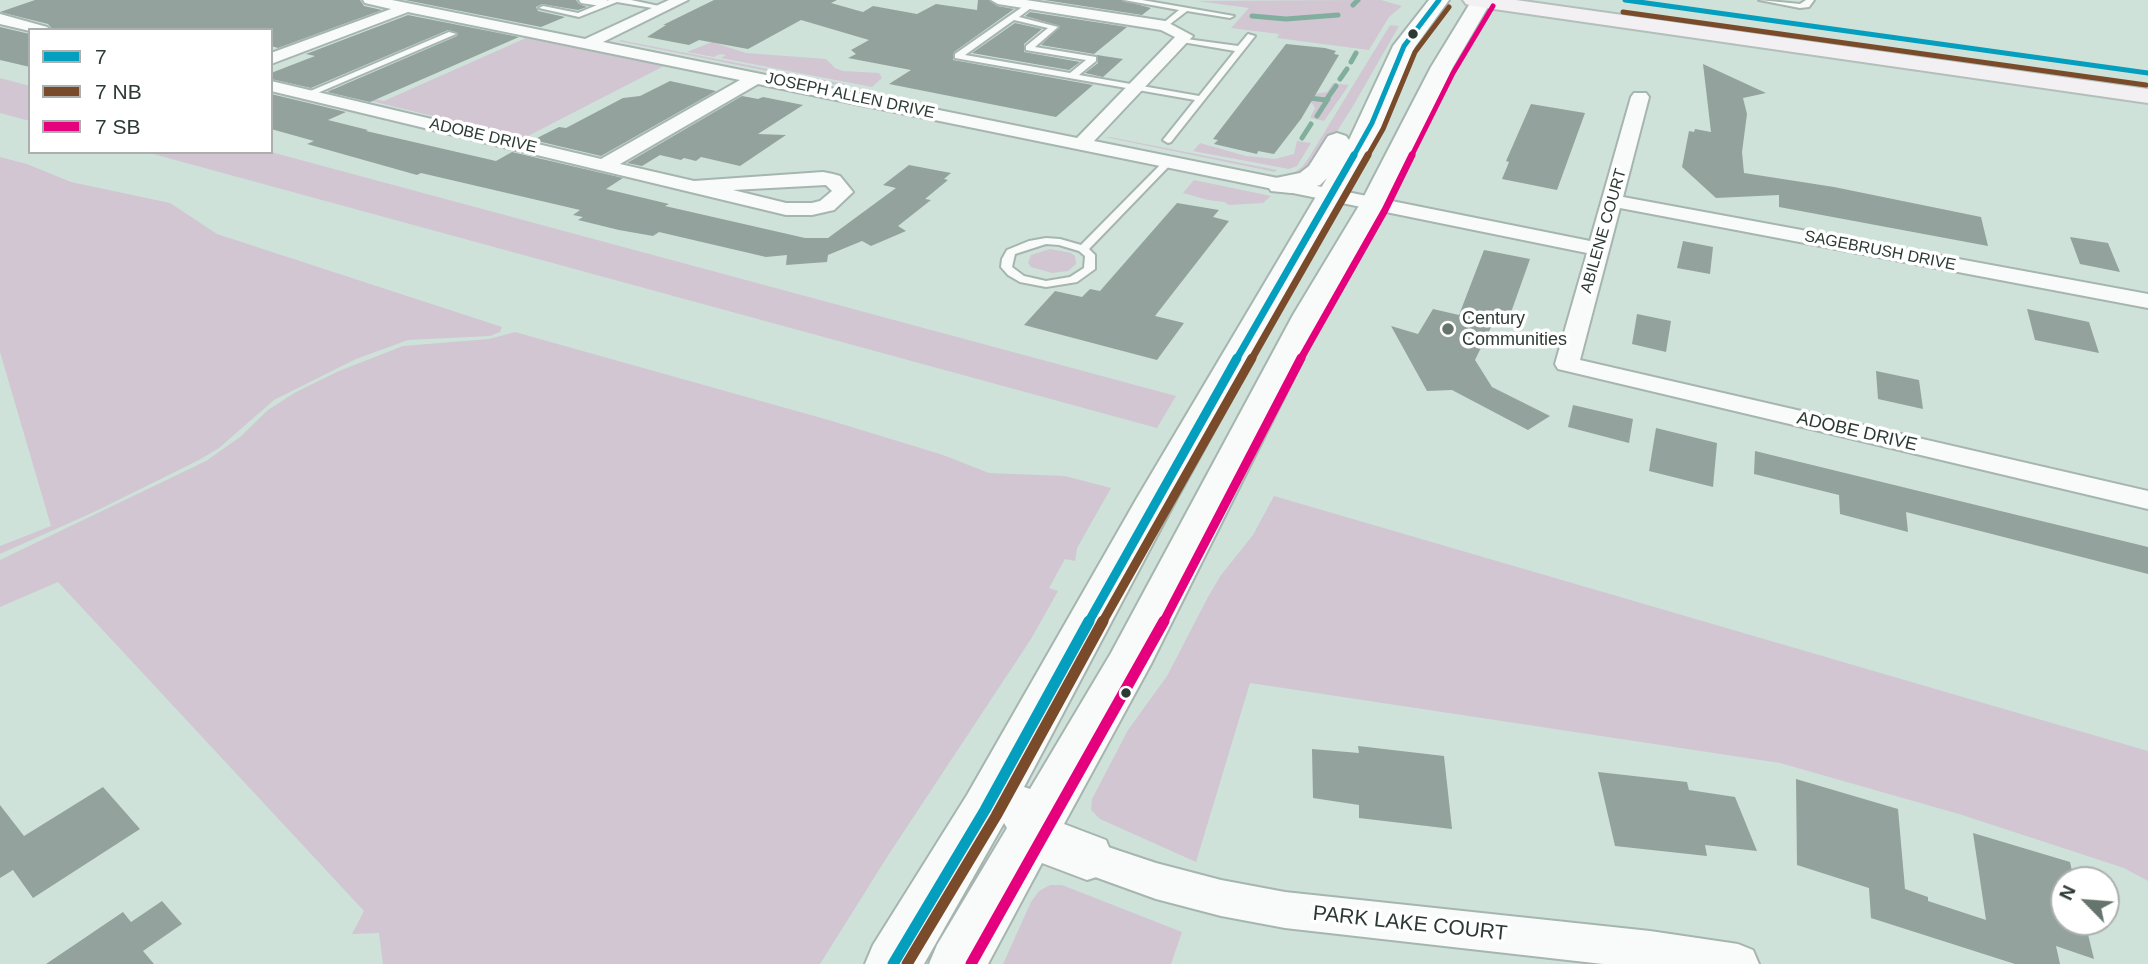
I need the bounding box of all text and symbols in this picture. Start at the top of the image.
unlabelled marker [1406,27,1420,41]
legend [28,28,273,154]
text: 7 [95,45,107,68]
street label: JOSEPH ALLEN DRIVE [764,69,936,123]
text: 7 NB [95,80,142,103]
street label: ADOBE DRIVE [428,114,538,158]
text: 7 SB [95,115,141,138]
street label: ABILENE COURT [1577,167,1631,295]
street label: SAGEBRUSH DRIVE [1803,227,1957,275]
place label: Century Communities [1462,308,1567,350]
marker: Century Communities [1440,321,1456,337]
street label: ADOBE DRIVE [1795,408,1919,456]
unlabelled marker [1119,686,1133,700]
north arrow [2050,866,2120,936]
text: N [2055,882,2080,903]
street label: PARK LAKE COURT [1312,901,1508,947]

